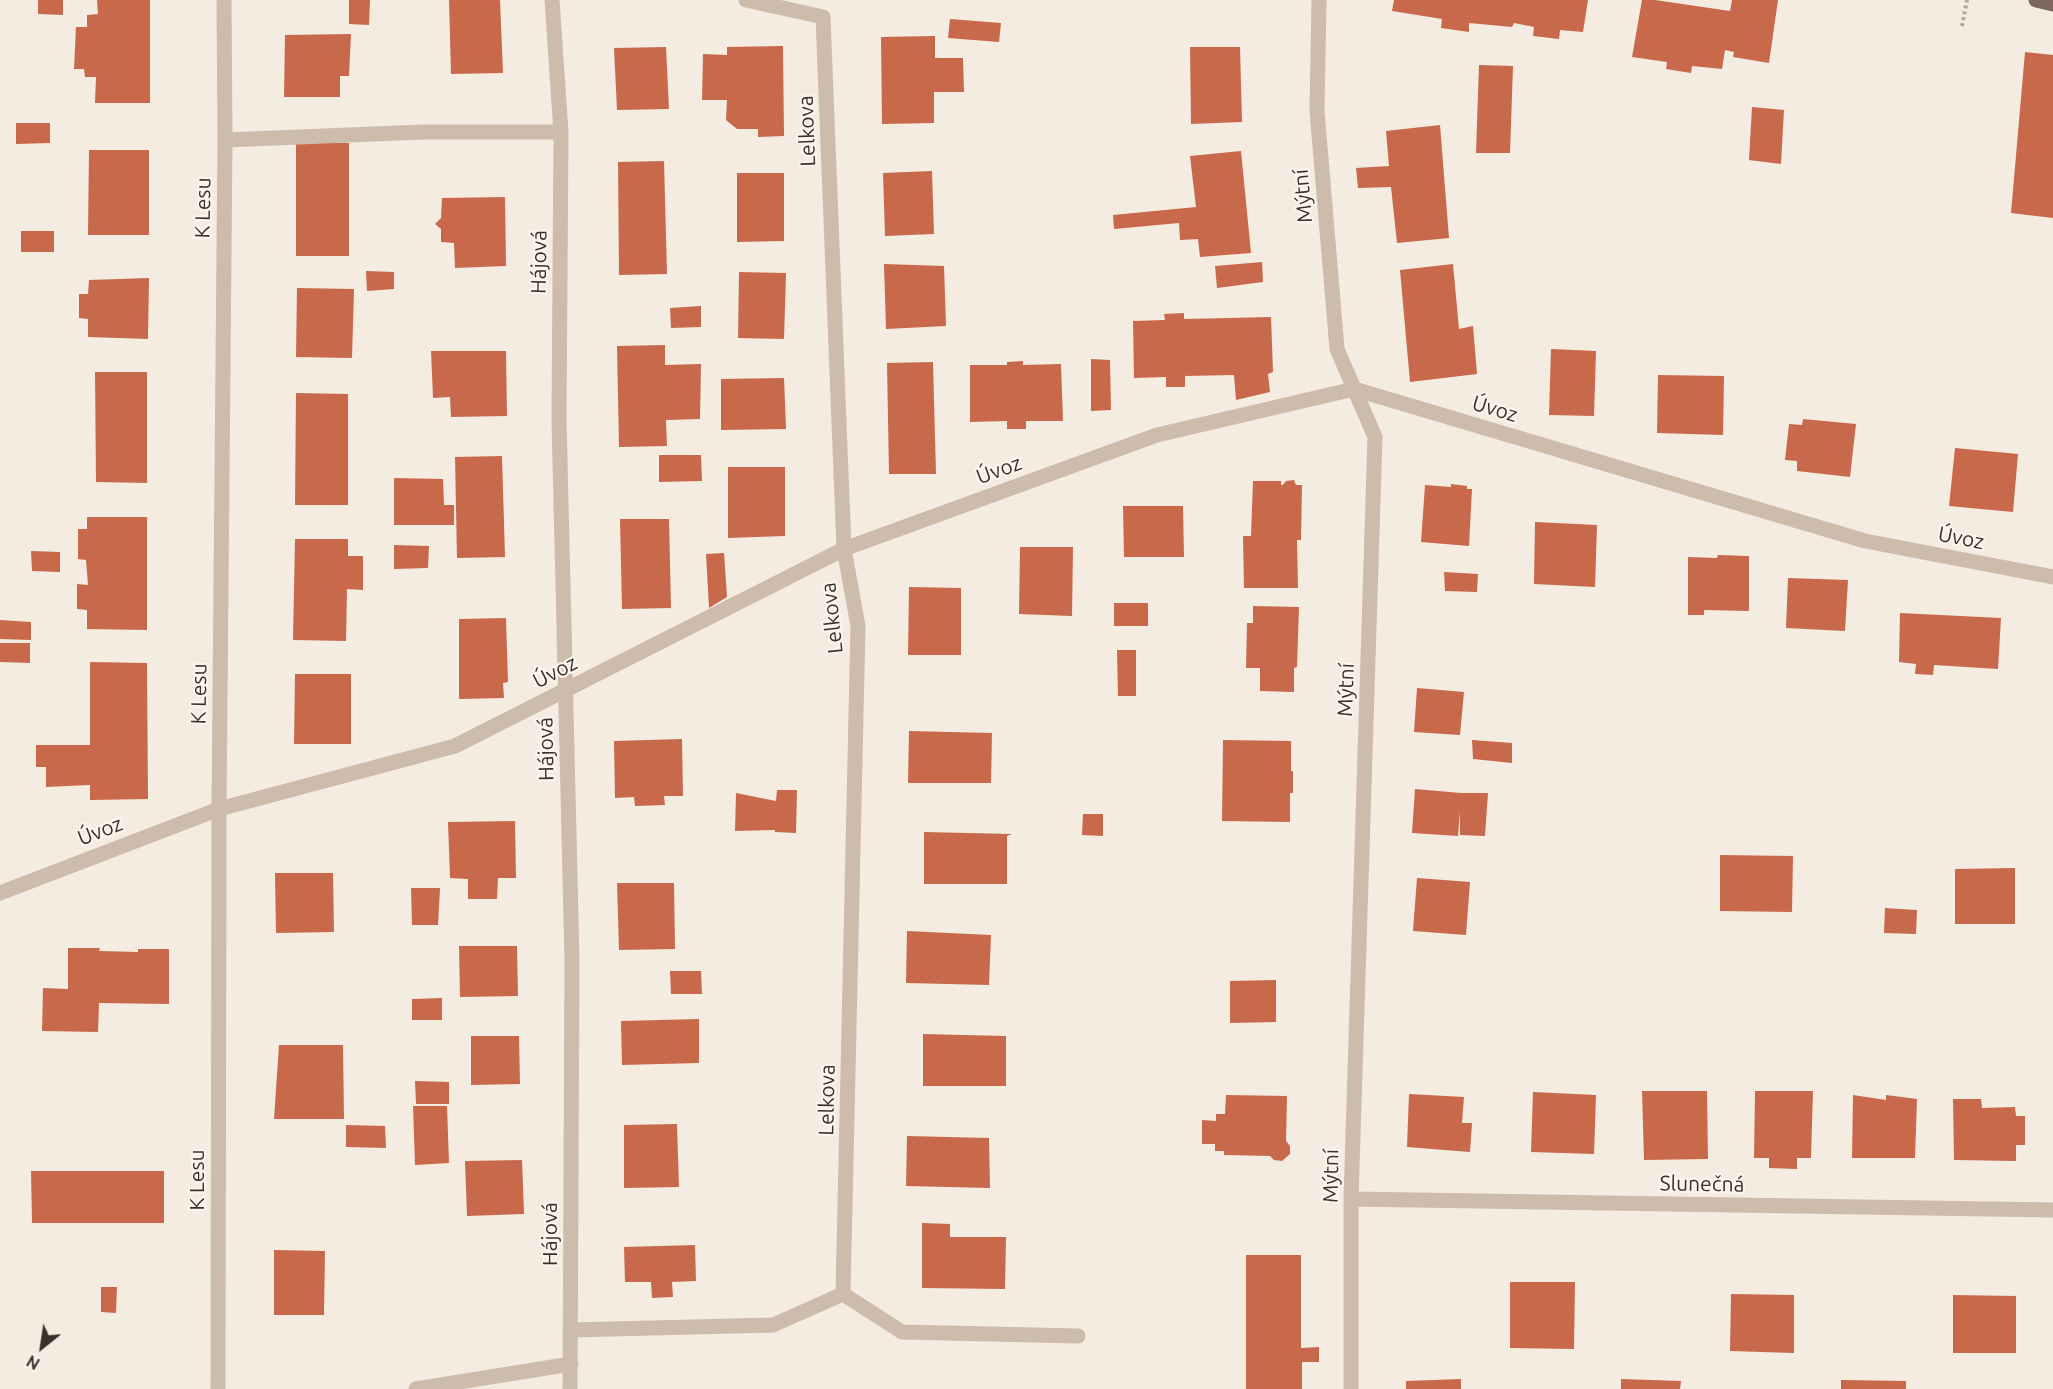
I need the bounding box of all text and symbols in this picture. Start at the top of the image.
street label: Lelkova [793,95,821,167]
street label: Mýtní [1288,168,1318,224]
street label: K Lesu [190,177,216,239]
street label: Hájová [526,230,552,294]
street label: Úvoz [1469,390,1521,428]
street label: Úvoz [973,450,1025,490]
street label: Úvoz [1936,521,1986,555]
street label: Lelkova [816,581,848,655]
street label: Úvoz [529,650,581,694]
street label: K Lesu [186,663,212,725]
street label: Mýtní [1332,663,1360,717]
street label: Hájová [533,717,559,781]
street label: Úvoz [74,811,126,851]
street label: Lelkova [814,1064,840,1136]
street label: Mýtní [1318,1149,1344,1203]
street label: K Lesu [184,1150,210,1210]
street label: Slunečná [1659,1171,1745,1197]
street label: Hájová [537,1202,563,1266]
north arrow [12,1317,72,1377]
text: N [23,1352,43,1373]

